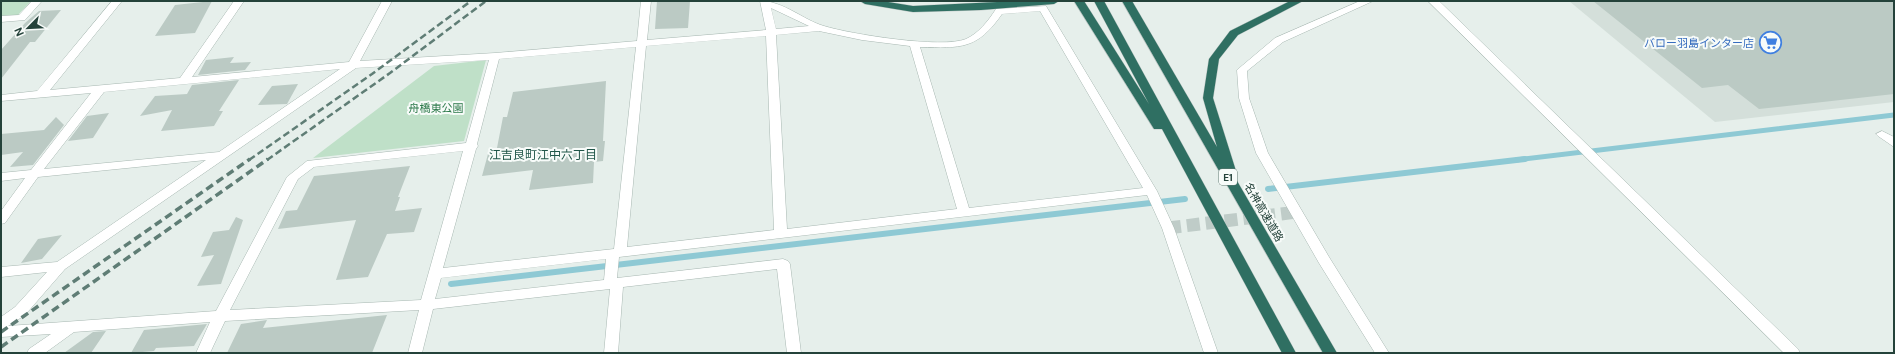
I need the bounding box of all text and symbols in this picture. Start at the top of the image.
north arrow [8,8,48,48]
text: N [11,26,27,39]
supermarket icon: バロー羽島インター店 [1757,30,1783,56]
place label: バロー羽島インター店 [1644,36,1754,50]
park label: 舟橋東公園 [409,101,464,115]
district label: 江吉良町江中六丁目 [489,147,597,163]
road number: E1 [1219,169,1237,185]
street label: 名神高速道路 [1241,180,1287,244]

